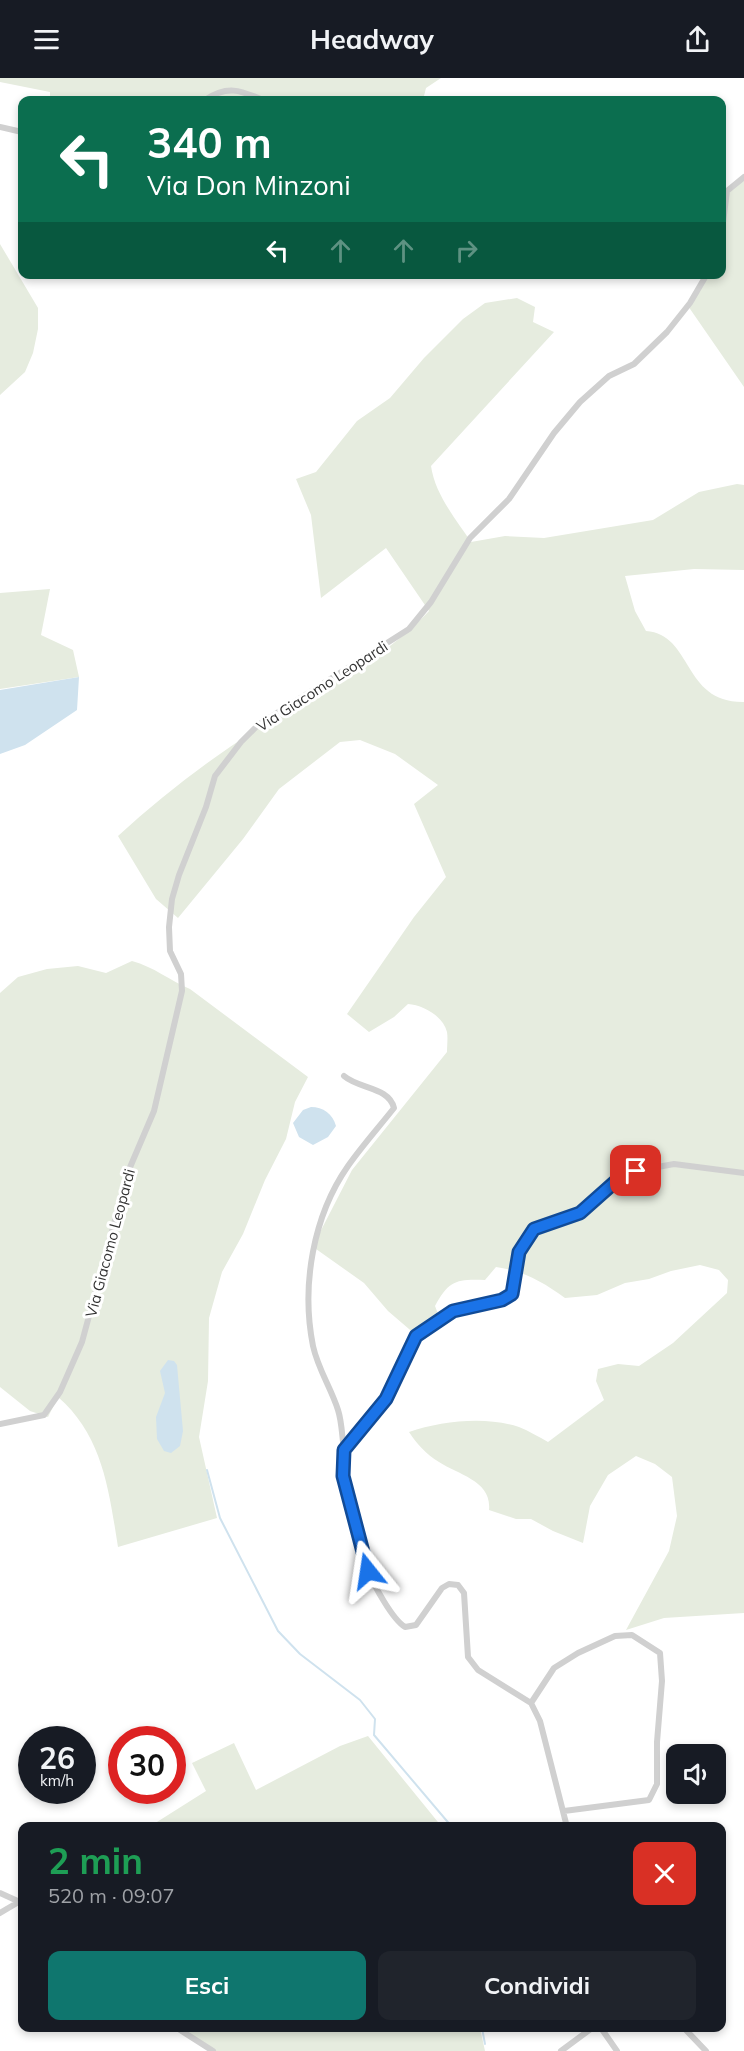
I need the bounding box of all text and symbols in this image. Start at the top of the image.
text: Headway [310,22,434,56]
icon: menu [30,23,63,56]
icon: share [681,23,714,56]
text: 340 m [147,116,272,169]
icon: left [48,120,126,198]
text: Via Don Minzoni [147,168,351,202]
icon: left [261,234,294,267]
icon: ahead [324,234,357,267]
icon: ahead [387,234,420,267]
icon: right [450,234,483,267]
street label: Via Giacomo Leopardi [253,636,391,736]
pin [610,1145,661,1196]
icon: arrive [619,1154,652,1187]
street label: Via Giacomo Leopardi [81,1167,139,1319]
position arrow [336,1539,400,1603]
speed limit sign: 30 [108,1726,186,1804]
text: 26 [39,1739,75,1777]
map controls [666,1744,726,1804]
button: sound [666,1744,726,1804]
text: km/h [40,1771,74,1790]
text: 2 min [48,1838,143,1883]
button: close [633,1842,696,1905]
text: 520 m · 09:07 [48,1883,174,1908]
button: Esci [48,1951,366,2020]
button: Condividi [378,1951,696,2020]

